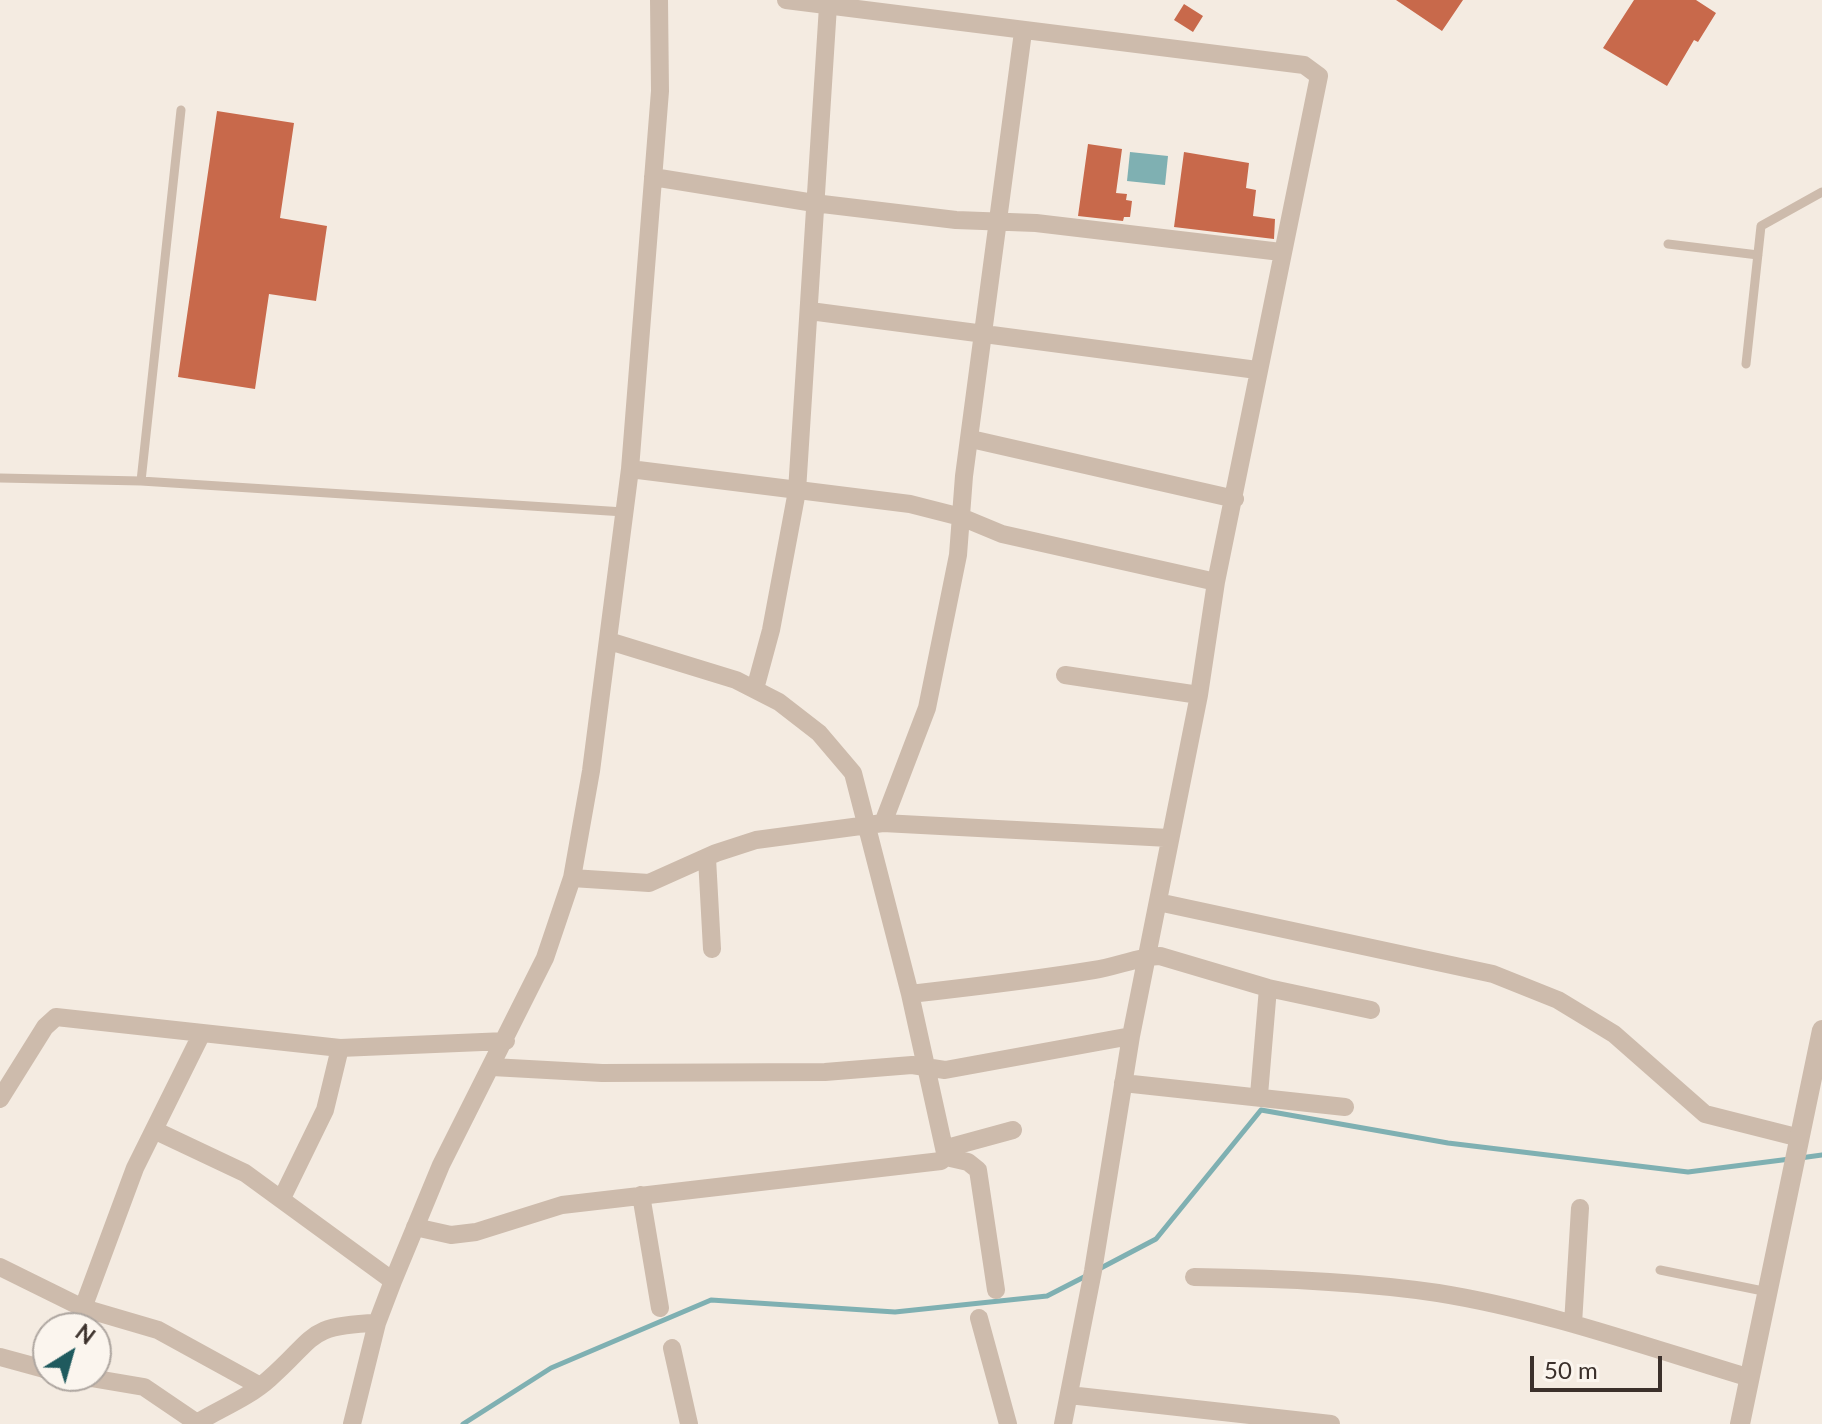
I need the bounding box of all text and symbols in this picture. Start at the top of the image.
north arrow [32,1312,112,1392]
text: N [71,1318,100,1350]
scale bar [1534,1340,1666,1390]
text: 50 m [1544,1355,1598,1384]

